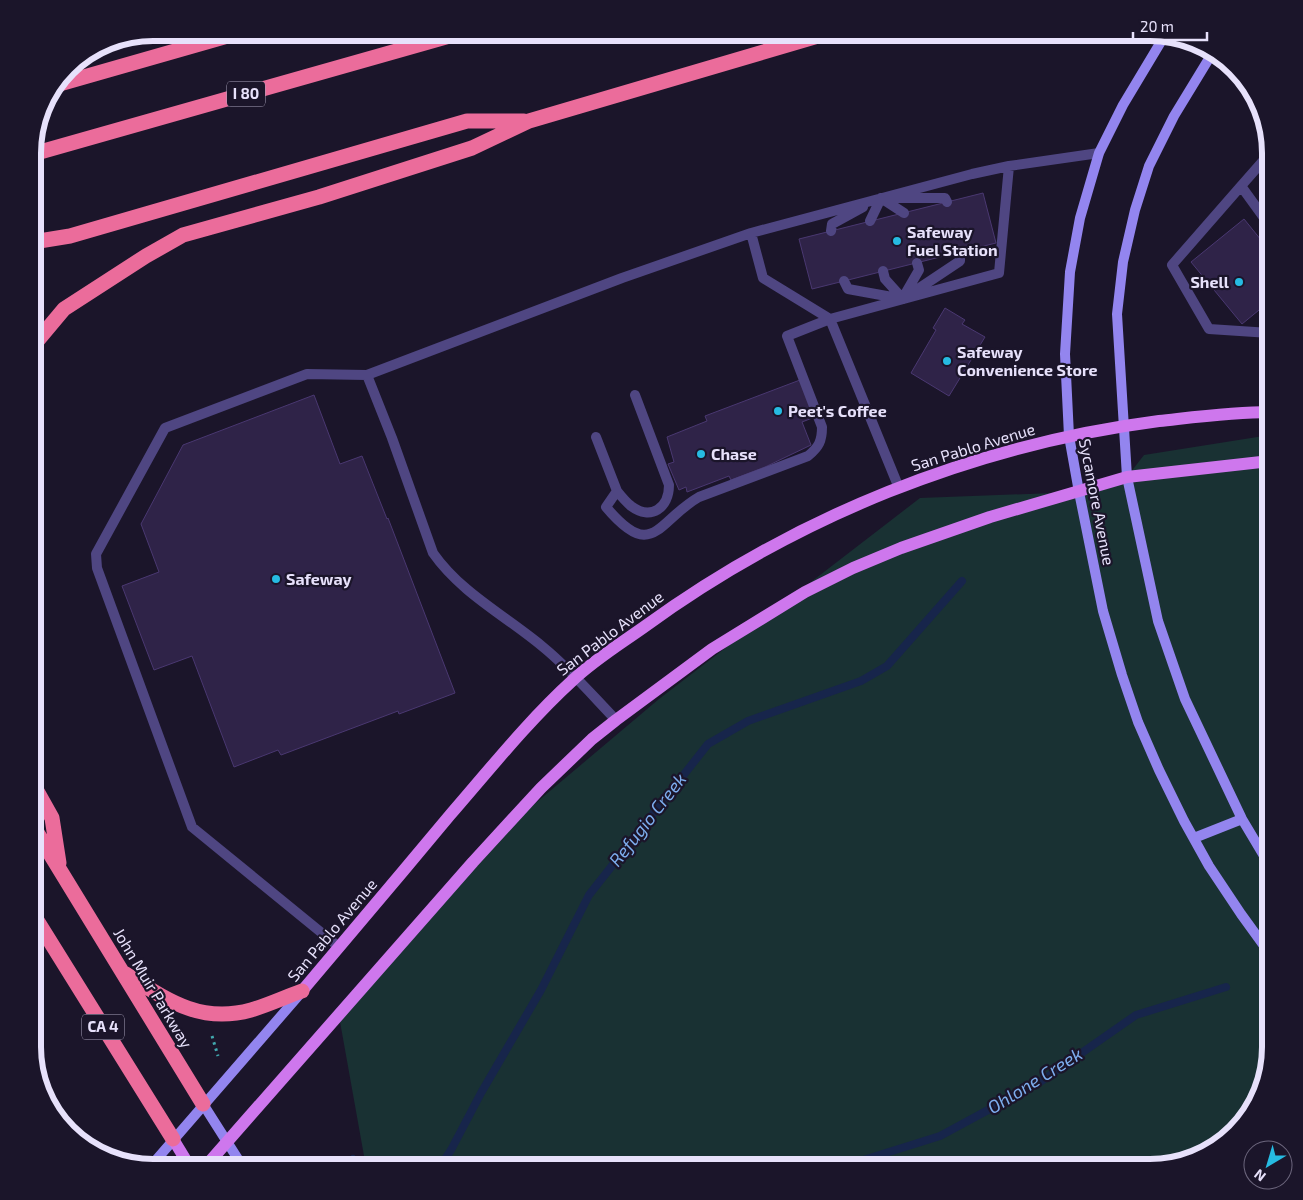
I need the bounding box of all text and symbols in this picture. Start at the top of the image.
scale bar [1133,10,1207,42]
text: 20 m [1140,17,1174,35]
road number: I 80 [227,82,265,106]
place label: Safeway Fuel Station [907,222,998,259]
marker: Safeway Fuel Station [891,235,903,247]
place label: Shell [1190,272,1230,291]
marker: Shell [1233,276,1245,288]
place label: Safeway Convenience Store [957,342,1098,379]
marker: Safeway Convenience Store [941,355,953,367]
place label: Peet's Coffee [788,401,887,420]
marker: Peet's Coffee [772,405,784,417]
street label: San Pablo Avenue [909,419,1037,474]
street label: Sycamore Avenue [1076,437,1119,567]
place label: Chase [711,444,757,463]
marker: Chase [695,448,707,460]
place label: Safeway [286,569,352,589]
marker: Safeway [270,573,282,585]
street label: San Pablo Avenue [553,586,667,679]
water label: Refugio Creek [604,768,691,870]
street label: San Pablo Avenue [283,874,380,985]
street label: John Muir Parkway [110,924,197,1052]
road number: CA 4 [82,1014,124,1040]
water label: Ohlone Creek [983,1042,1086,1118]
north arrow [1243,1140,1293,1190]
text: N [1250,1166,1269,1185]

